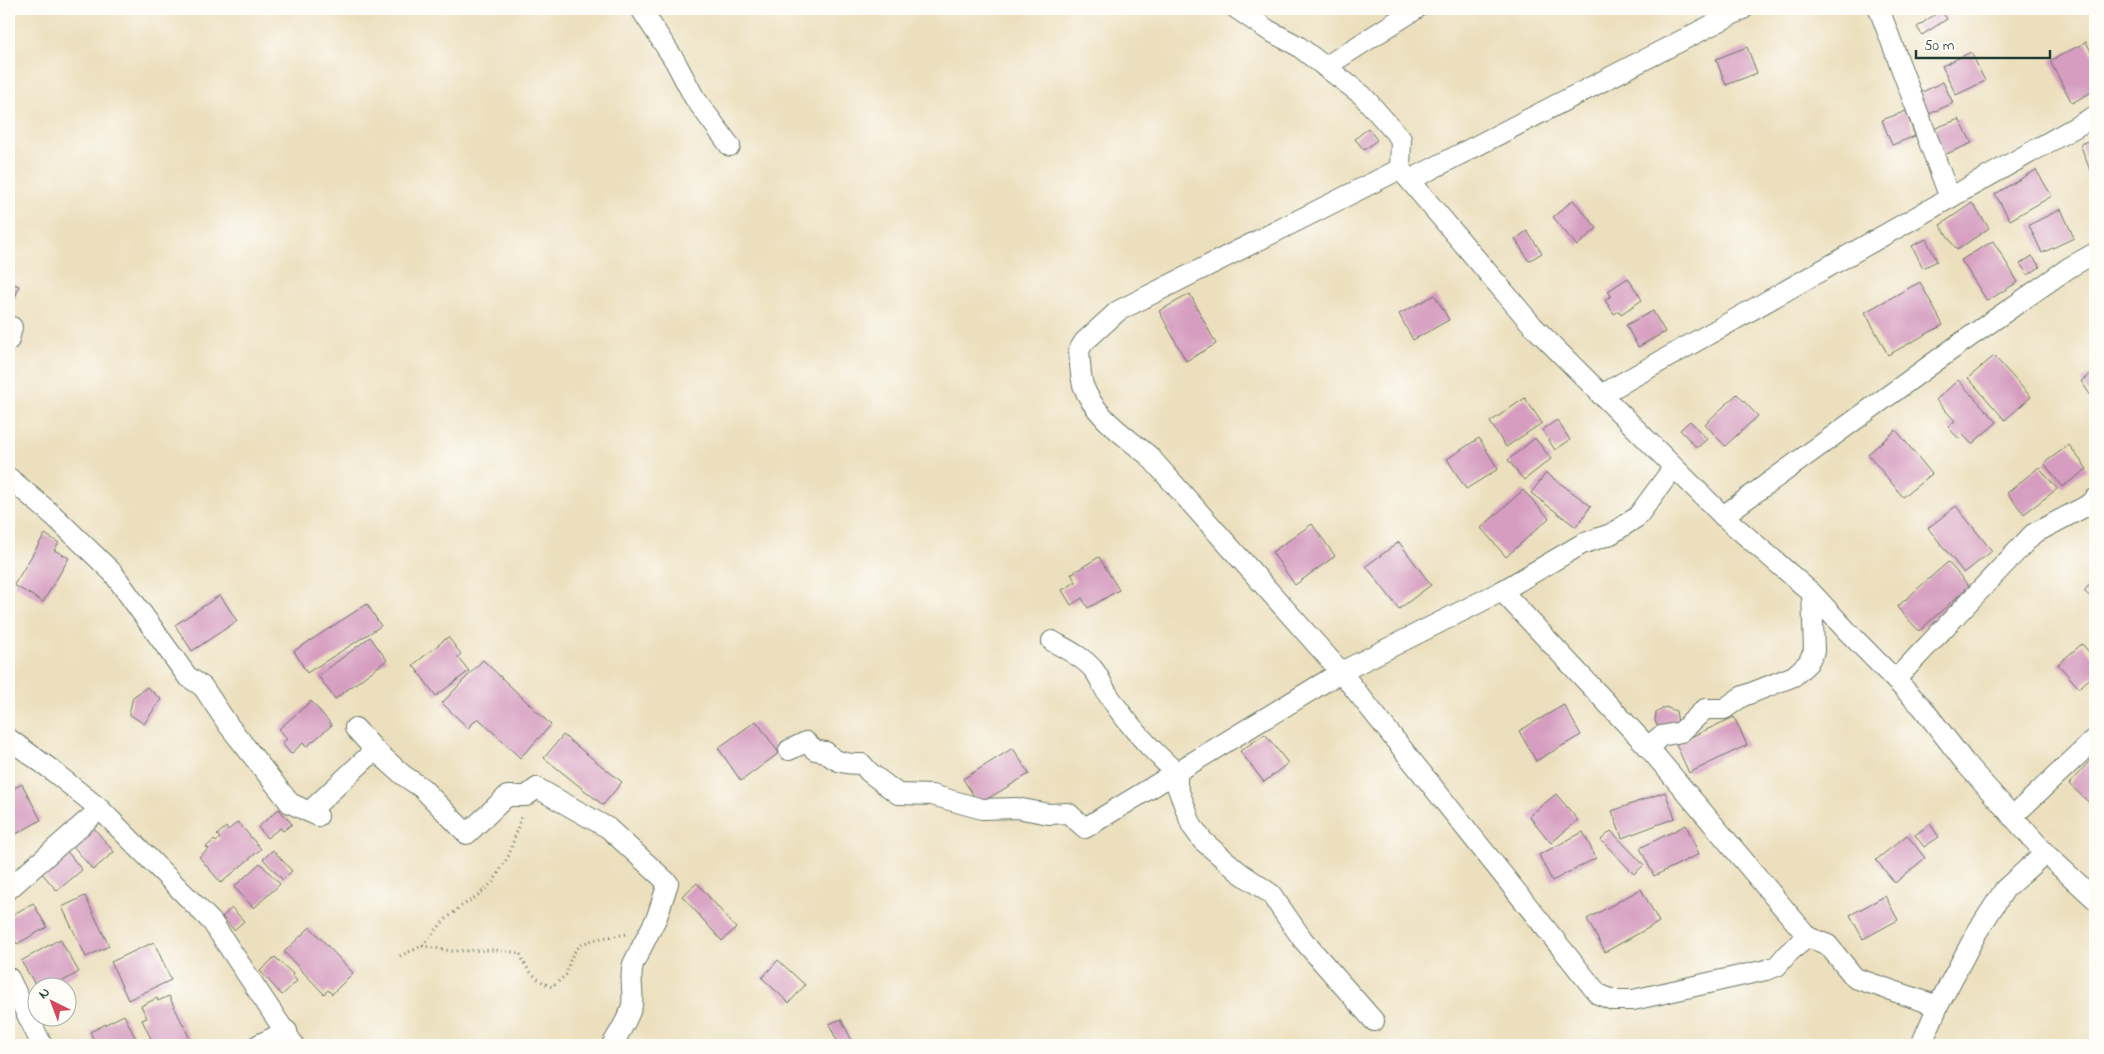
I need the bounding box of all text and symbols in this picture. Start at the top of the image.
scale bar [1916,28,2050,60]
text: 50 m [1924,35,1955,57]
north arrow [28,976,78,1026]
text: N [34,982,55,1004]

